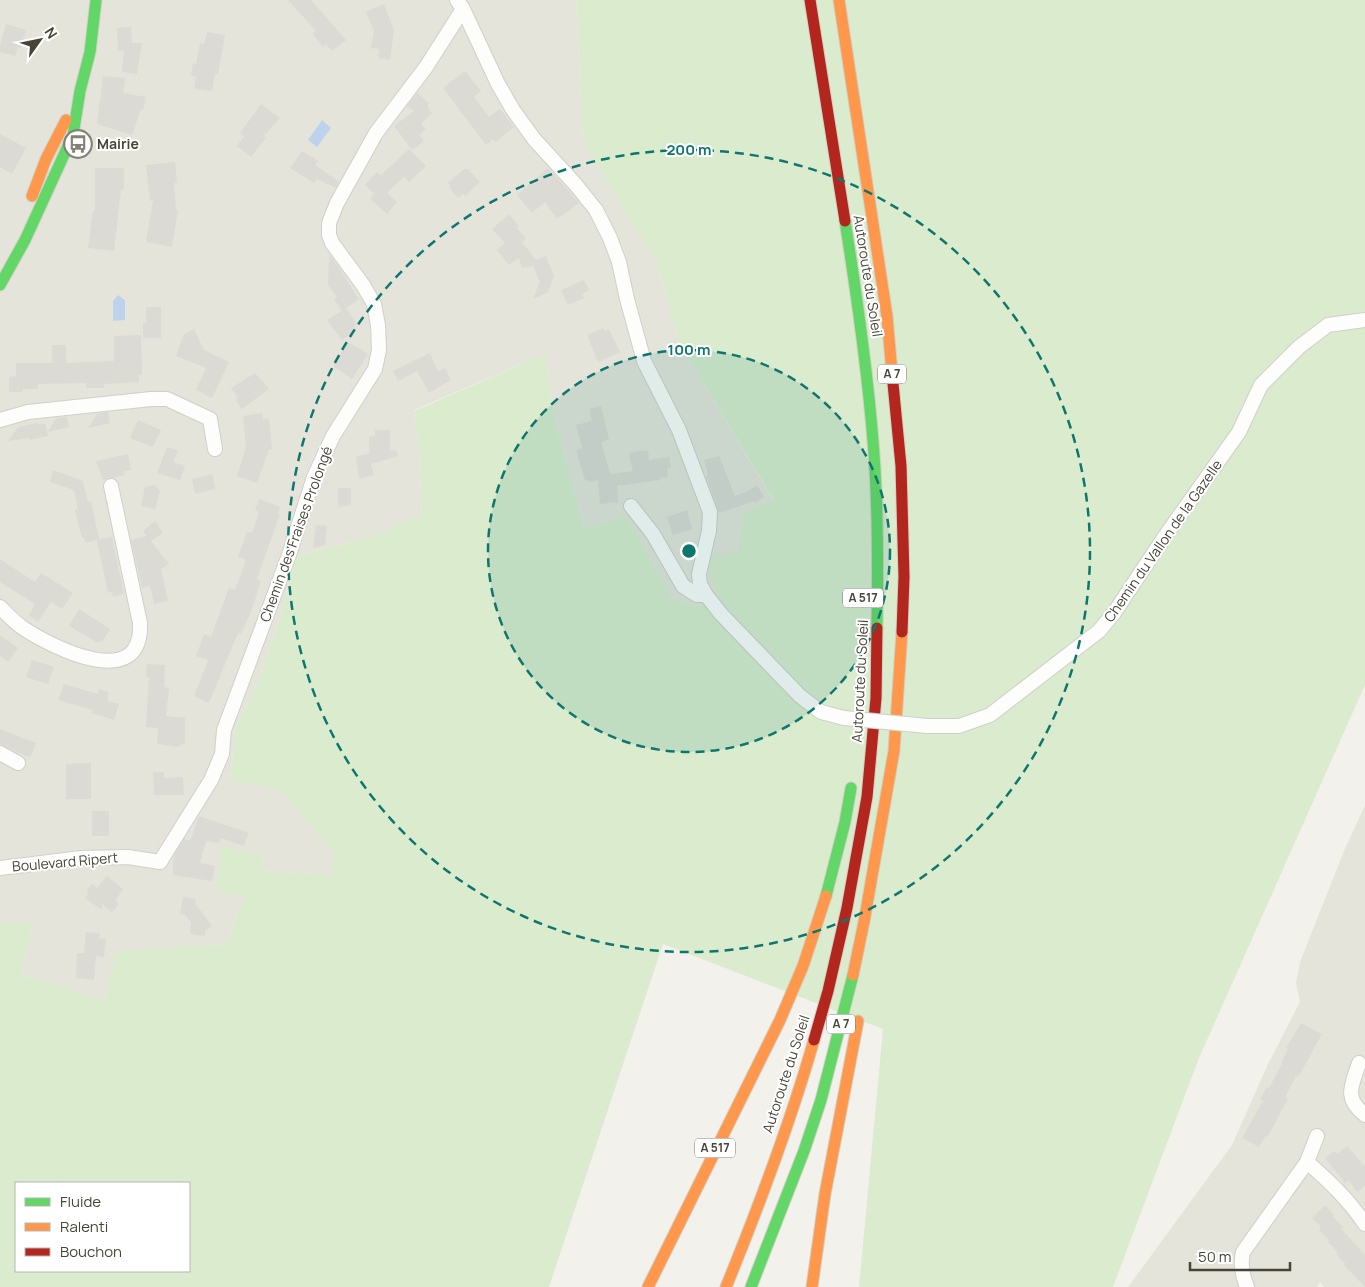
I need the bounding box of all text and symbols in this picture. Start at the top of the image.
north arrow [15,15,65,65]
text: N [41,23,62,42]
bus stop icon: Mairie [63,129,93,159]
place label: Mairie [97,134,139,153]
text: 200 m [666,139,712,160]
street label: Autoroute du Soleil [849,214,887,338]
text: 100 m [668,339,710,360]
road number: A 7 [878,364,906,384]
street label: Chemin des Fraises Prolongé [255,443,336,624]
street label: Chemin du Vallon de la Gazelle [1099,456,1226,626]
centre of rings [680,542,698,560]
road number: A 517 [843,588,883,608]
street label: Autoroute du Soleil [847,619,872,743]
street label: Boulevard Ripert [11,847,119,876]
street label: Autoroute du Soleil [757,1012,814,1135]
road number: A 7 [827,1014,855,1034]
road number: A 517 [695,1138,735,1158]
legend [15,1182,190,1272]
text: Fluide [60,1191,101,1212]
text: Ralenti [60,1216,108,1237]
scale bar [1190,1240,1290,1272]
text: Bouchon [60,1241,122,1262]
text: 50 m [1198,1246,1232,1267]

